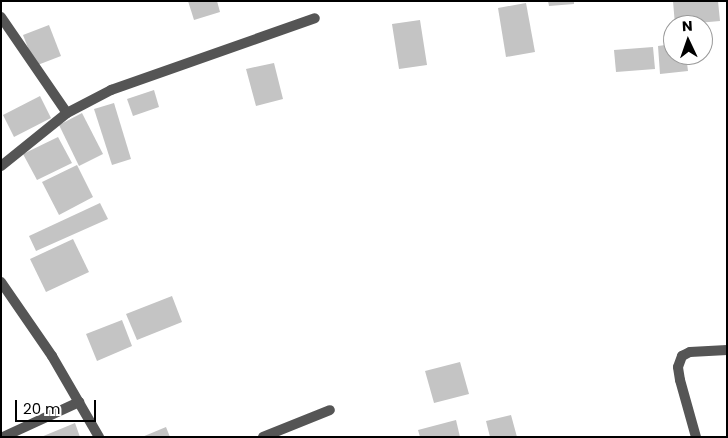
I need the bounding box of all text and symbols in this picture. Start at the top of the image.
north arrow [663,15,713,65]
text: N [681,16,693,36]
scale bar [18,390,99,422]
text: 20 m [23,398,61,419]

